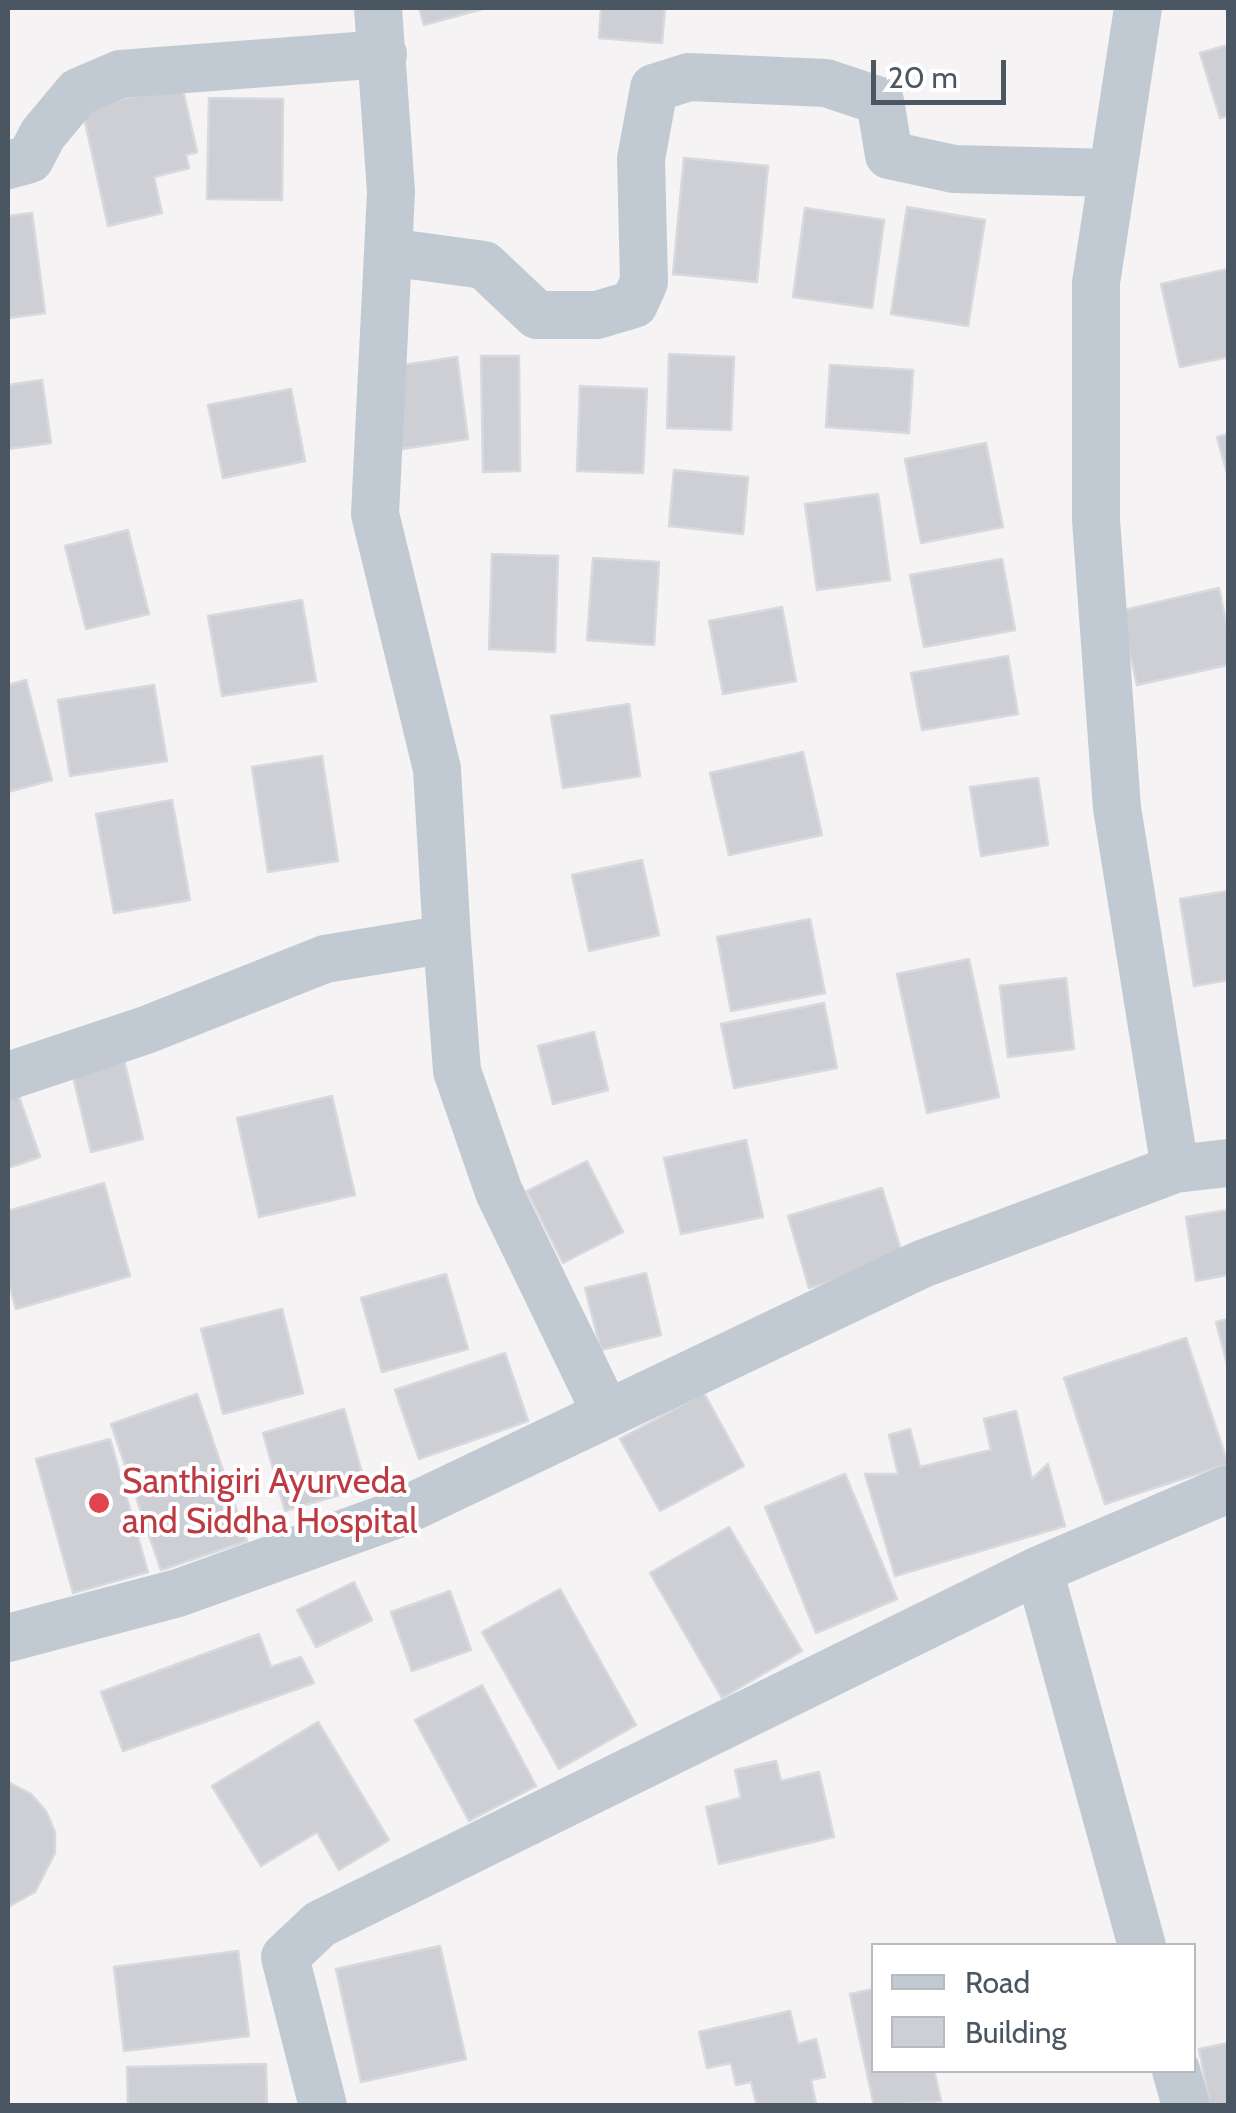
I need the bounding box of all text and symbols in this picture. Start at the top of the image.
scale bar [876,40,1011,102]
text: 20 m [888,59,958,96]
place label: Santhigiri Ayurveda and Siddha Hospital [122,1462,418,1544]
marker: Santhigiri Ayurveda and Siddha Hospital [86,1490,112,1516]
legend [871,1943,1196,2073]
text: Road [965,1964,1030,2001]
text: Building [965,2014,1067,2051]

